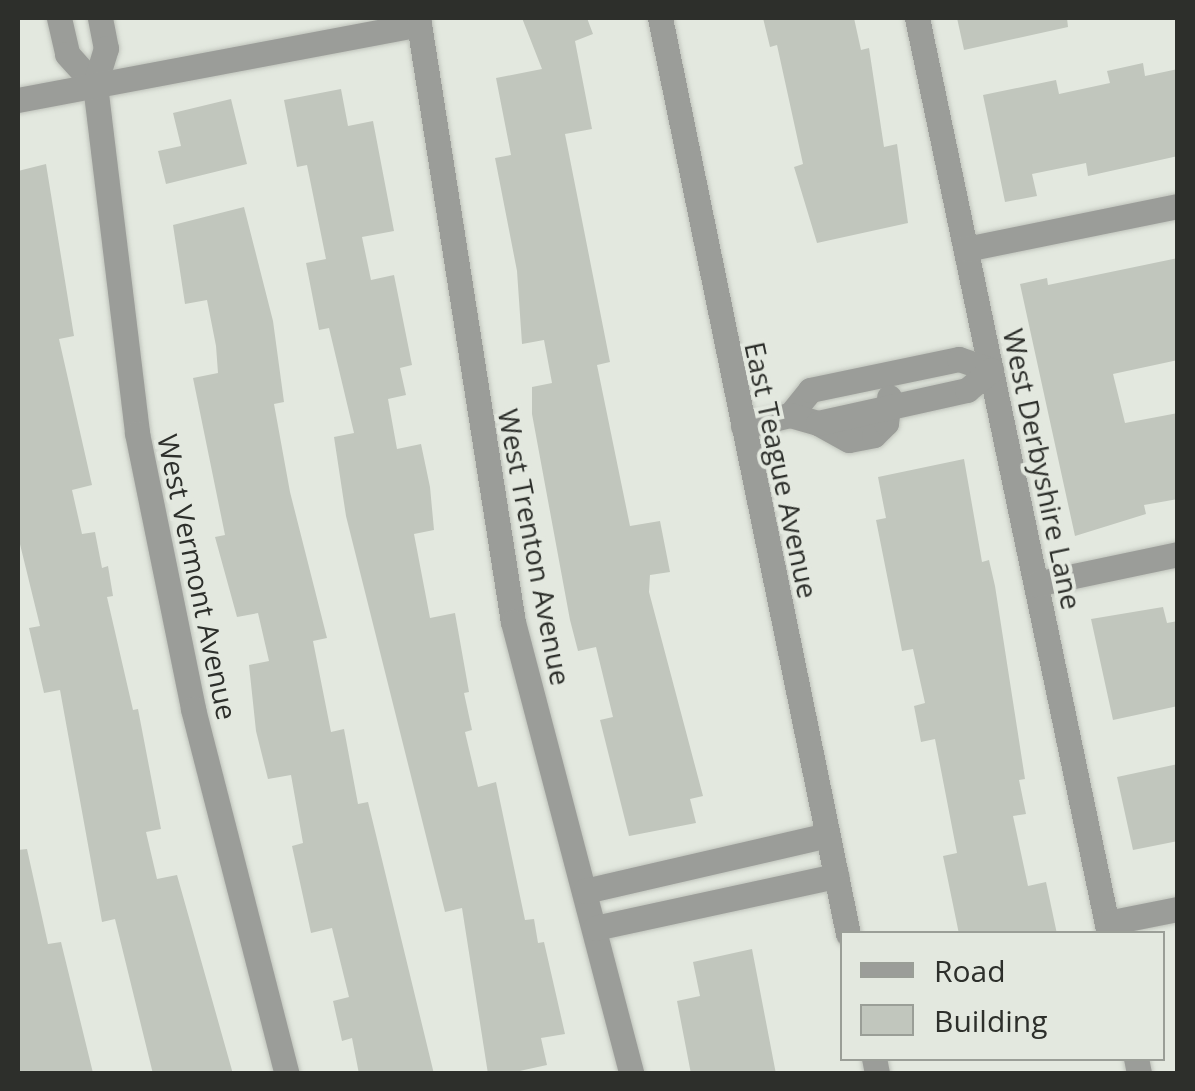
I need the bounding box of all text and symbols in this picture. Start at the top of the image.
street label: West Derbyshire Lane [997,326,1089,612]
street label: East Teague Avenue [738,339,826,601]
street label: West Trenton Avenue [492,406,578,688]
street label: West Vermont Avenue [151,431,245,723]
legend [840,931,1165,1061]
text: Road [934,950,1006,991]
text: Building [934,1000,1048,1041]

